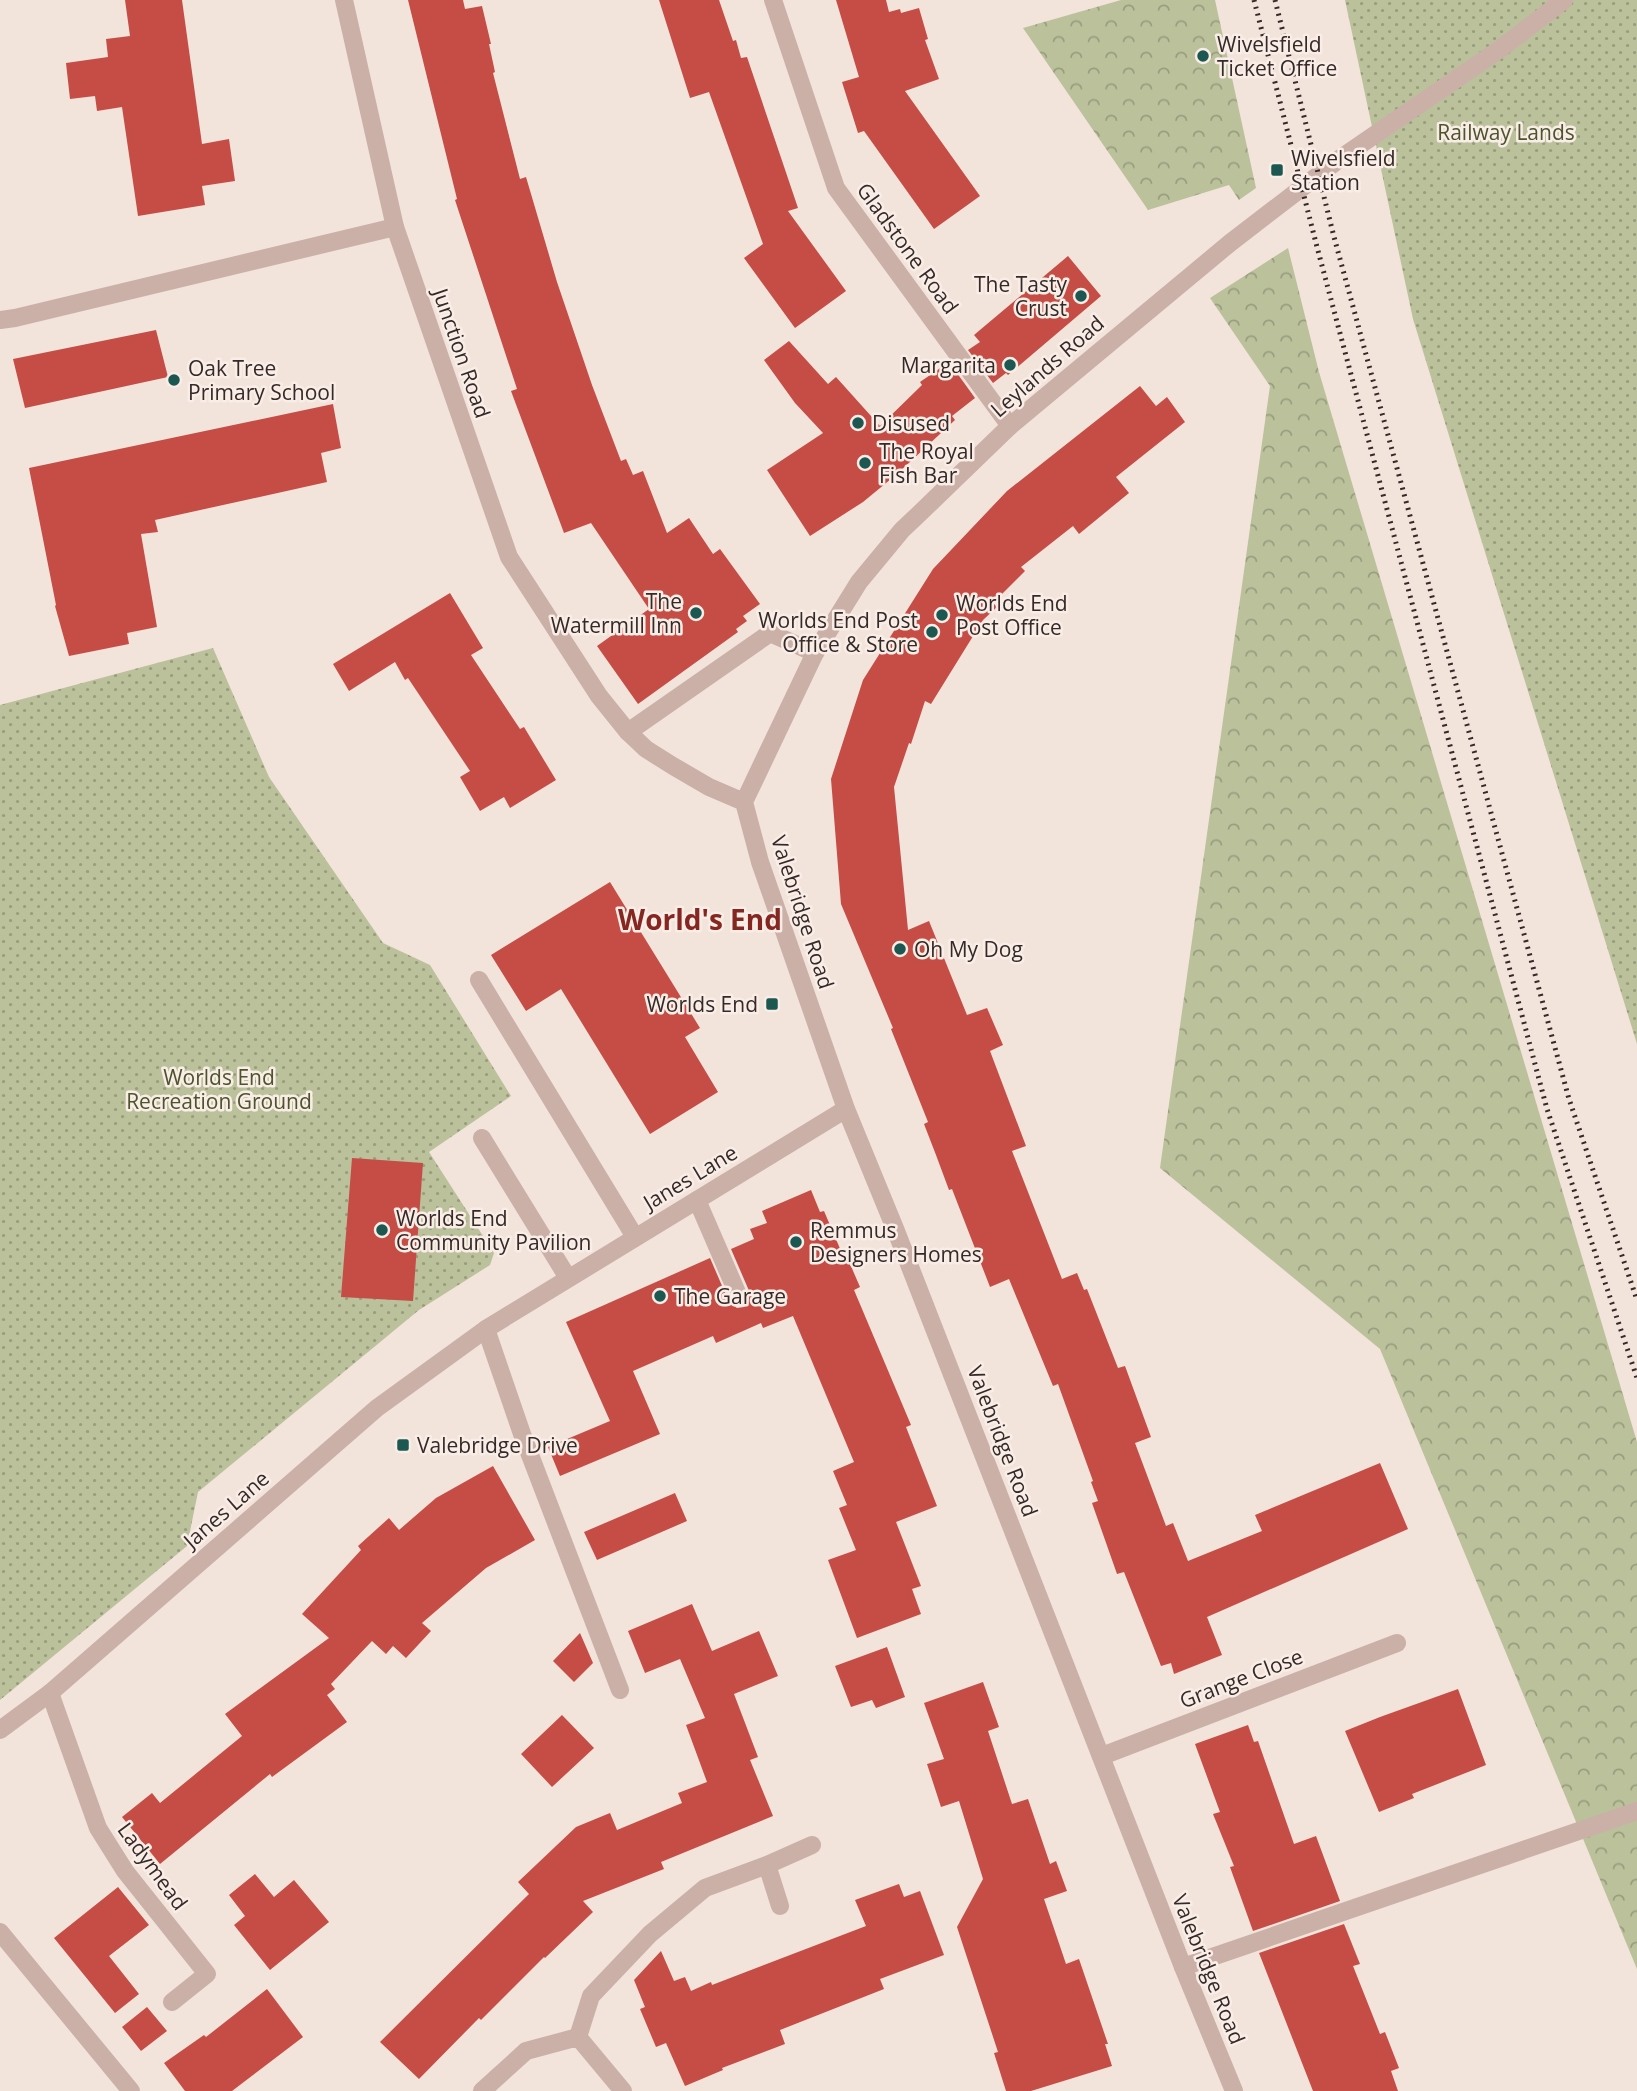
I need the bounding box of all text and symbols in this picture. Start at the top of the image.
place label: Wivelsfield Ticket Office [1217,30,1337,82]
marker: Wivelsfield Ticket Office [1195,48,1211,64]
park label: Railway Lands [1437,118,1575,146]
place label: Wivelsfield Station [1291,144,1396,196]
marker: Wivelsfield Station [1269,162,1285,178]
street label: Gladstone Road [851,177,965,319]
place label: The Tasty Crust [974,270,1067,322]
street label: Junction Road [426,283,497,422]
marker: The Tasty Crust [1073,288,1089,304]
street label: Leylands Road [984,309,1110,423]
place label: Margarita [901,351,996,379]
place label: Oak Tree Primary School [188,354,335,406]
marker: Margarita [1002,357,1018,373]
marker: Oak Tree Primary School [166,372,182,388]
place label: Disused [872,409,950,437]
marker: Disused [850,415,866,431]
place label: The Royal Fish Bar [879,437,974,489]
marker: The Royal Fish Bar [857,455,873,471]
place label: The Watermill Inn [551,587,682,639]
place label: Worlds End Post Office [956,589,1068,641]
marker: The Watermill Inn [688,605,704,621]
place label: Worlds End Post Office & Store [758,606,918,658]
marker: Worlds End Post Office [934,607,950,623]
marker: Worlds End Post Office & Store [924,624,940,640]
street label: Valebridge Road [765,832,841,992]
district label: World's End [618,900,782,938]
place label: Oh My Dog [914,935,1023,963]
marker: Oh My Dog [892,941,908,957]
place label: Worlds End [646,990,758,1018]
marker: Worlds End [764,996,780,1012]
park label: Worlds End Recreation Ground [126,1063,312,1115]
street label: Janes Lane [636,1138,742,1217]
place label: Worlds End Community Pavilion [396,1204,591,1256]
place label: Remmus Designers Homes [810,1216,982,1268]
marker: Worlds End Community Pavilion [374,1222,390,1238]
marker: Remmus Designers Homes [788,1234,804,1250]
place label: The Garage [674,1282,786,1310]
marker: The Garage [652,1288,668,1304]
street label: Valebridge Road [961,1361,1045,1521]
place label: Valebridge Drive [417,1431,578,1459]
marker: Valebridge Drive [395,1437,411,1453]
street label: Janes Lane [176,1464,275,1555]
street label: Grange Close [1175,1642,1307,1714]
street label: Ladymead [112,1817,194,1915]
street label: Valebridge Road [1166,1890,1252,2048]

